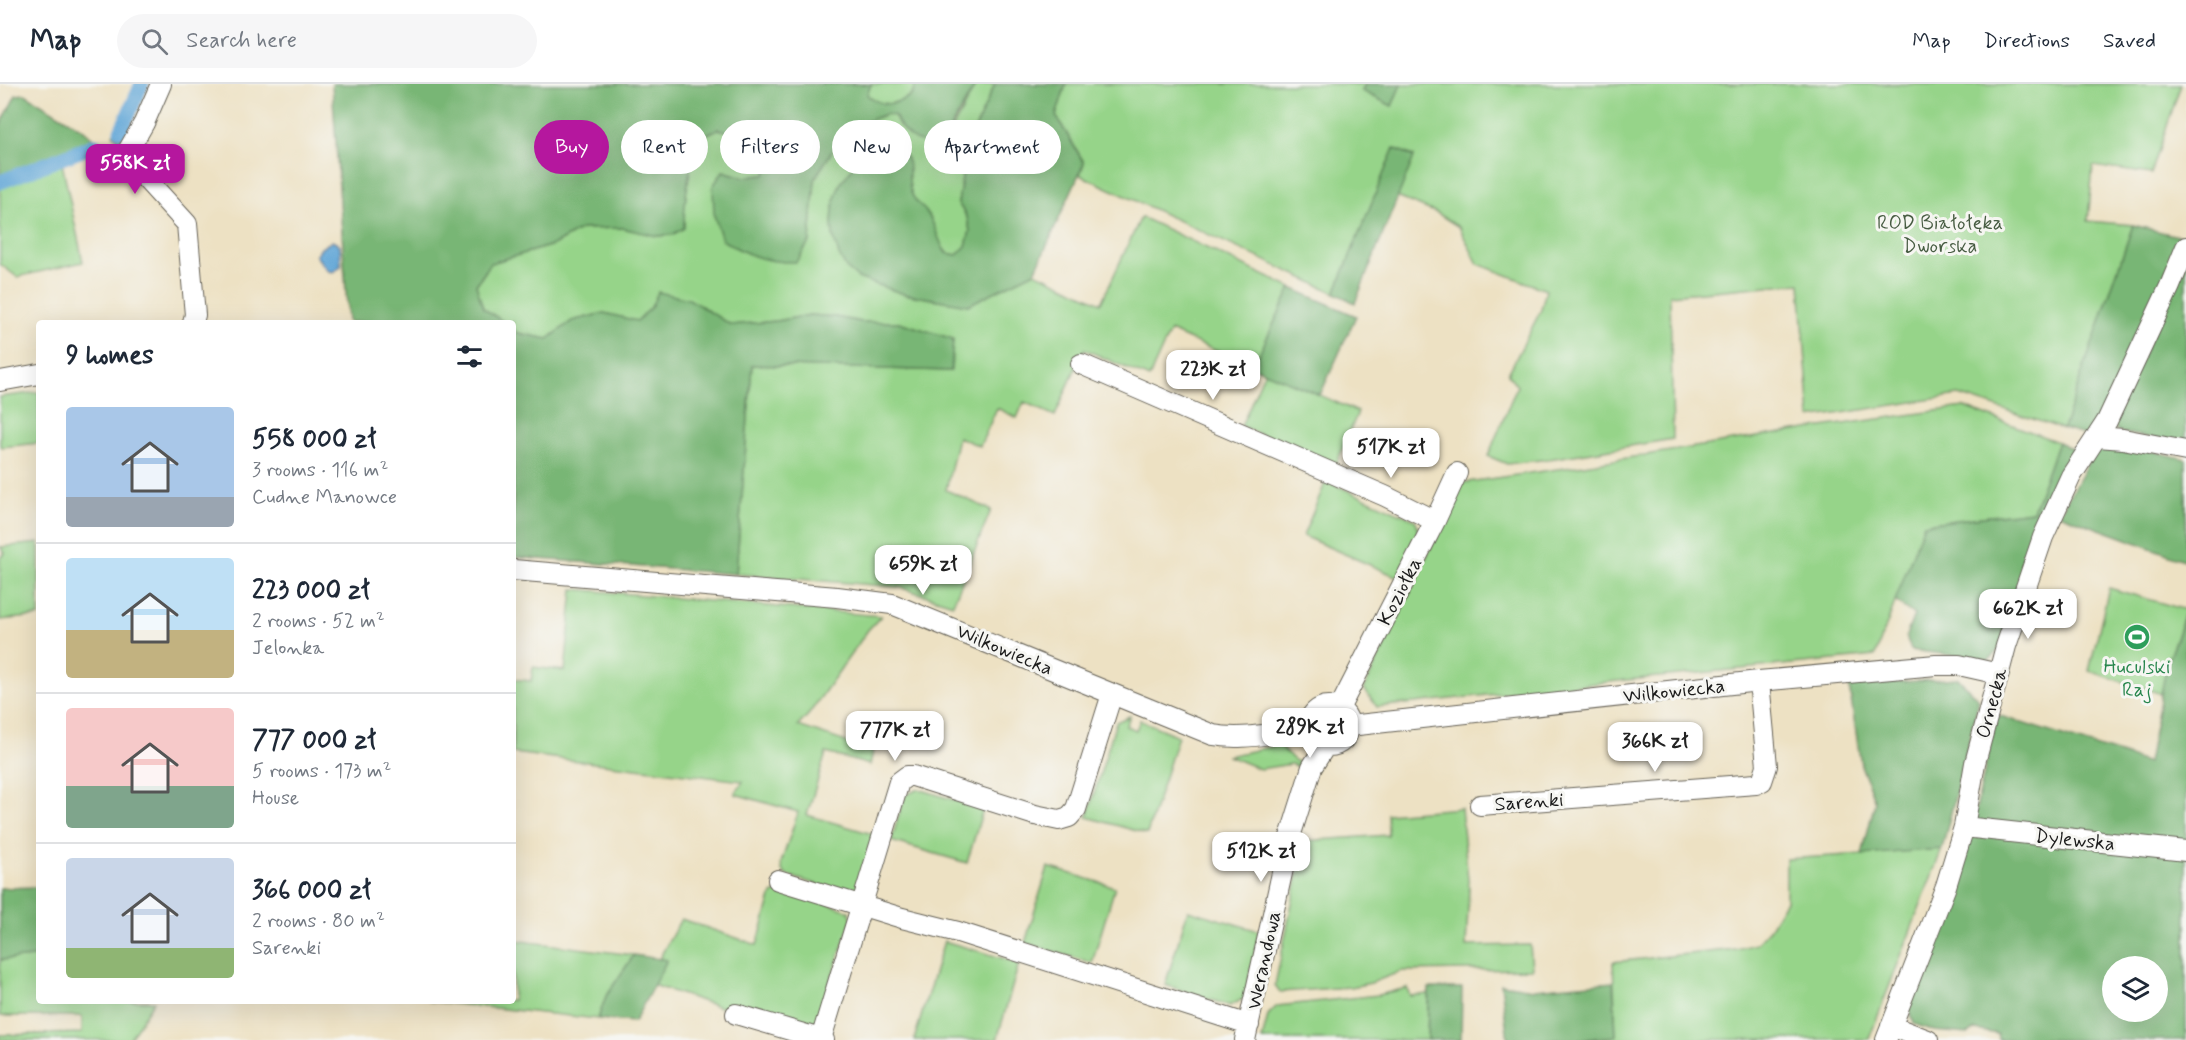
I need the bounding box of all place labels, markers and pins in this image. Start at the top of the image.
pin: 558K zł [80,144,190,195]
pin: 223K zł [1158,350,1268,401]
pin: 517K zł [1336,428,1446,479]
pin: 659K zł [868,545,978,596]
pin: 662K zł [1973,589,2083,640]
sports icon: Huculski Raj [2122,622,2152,652]
place label: Huculski Raj [2104,654,2170,704]
pin: 289K zł [1255,708,1365,759]
pin: 777K zł [840,711,950,762]
pin: 366K zł [1600,722,1710,773]
pin: 512K zł [1206,832,1316,883]

